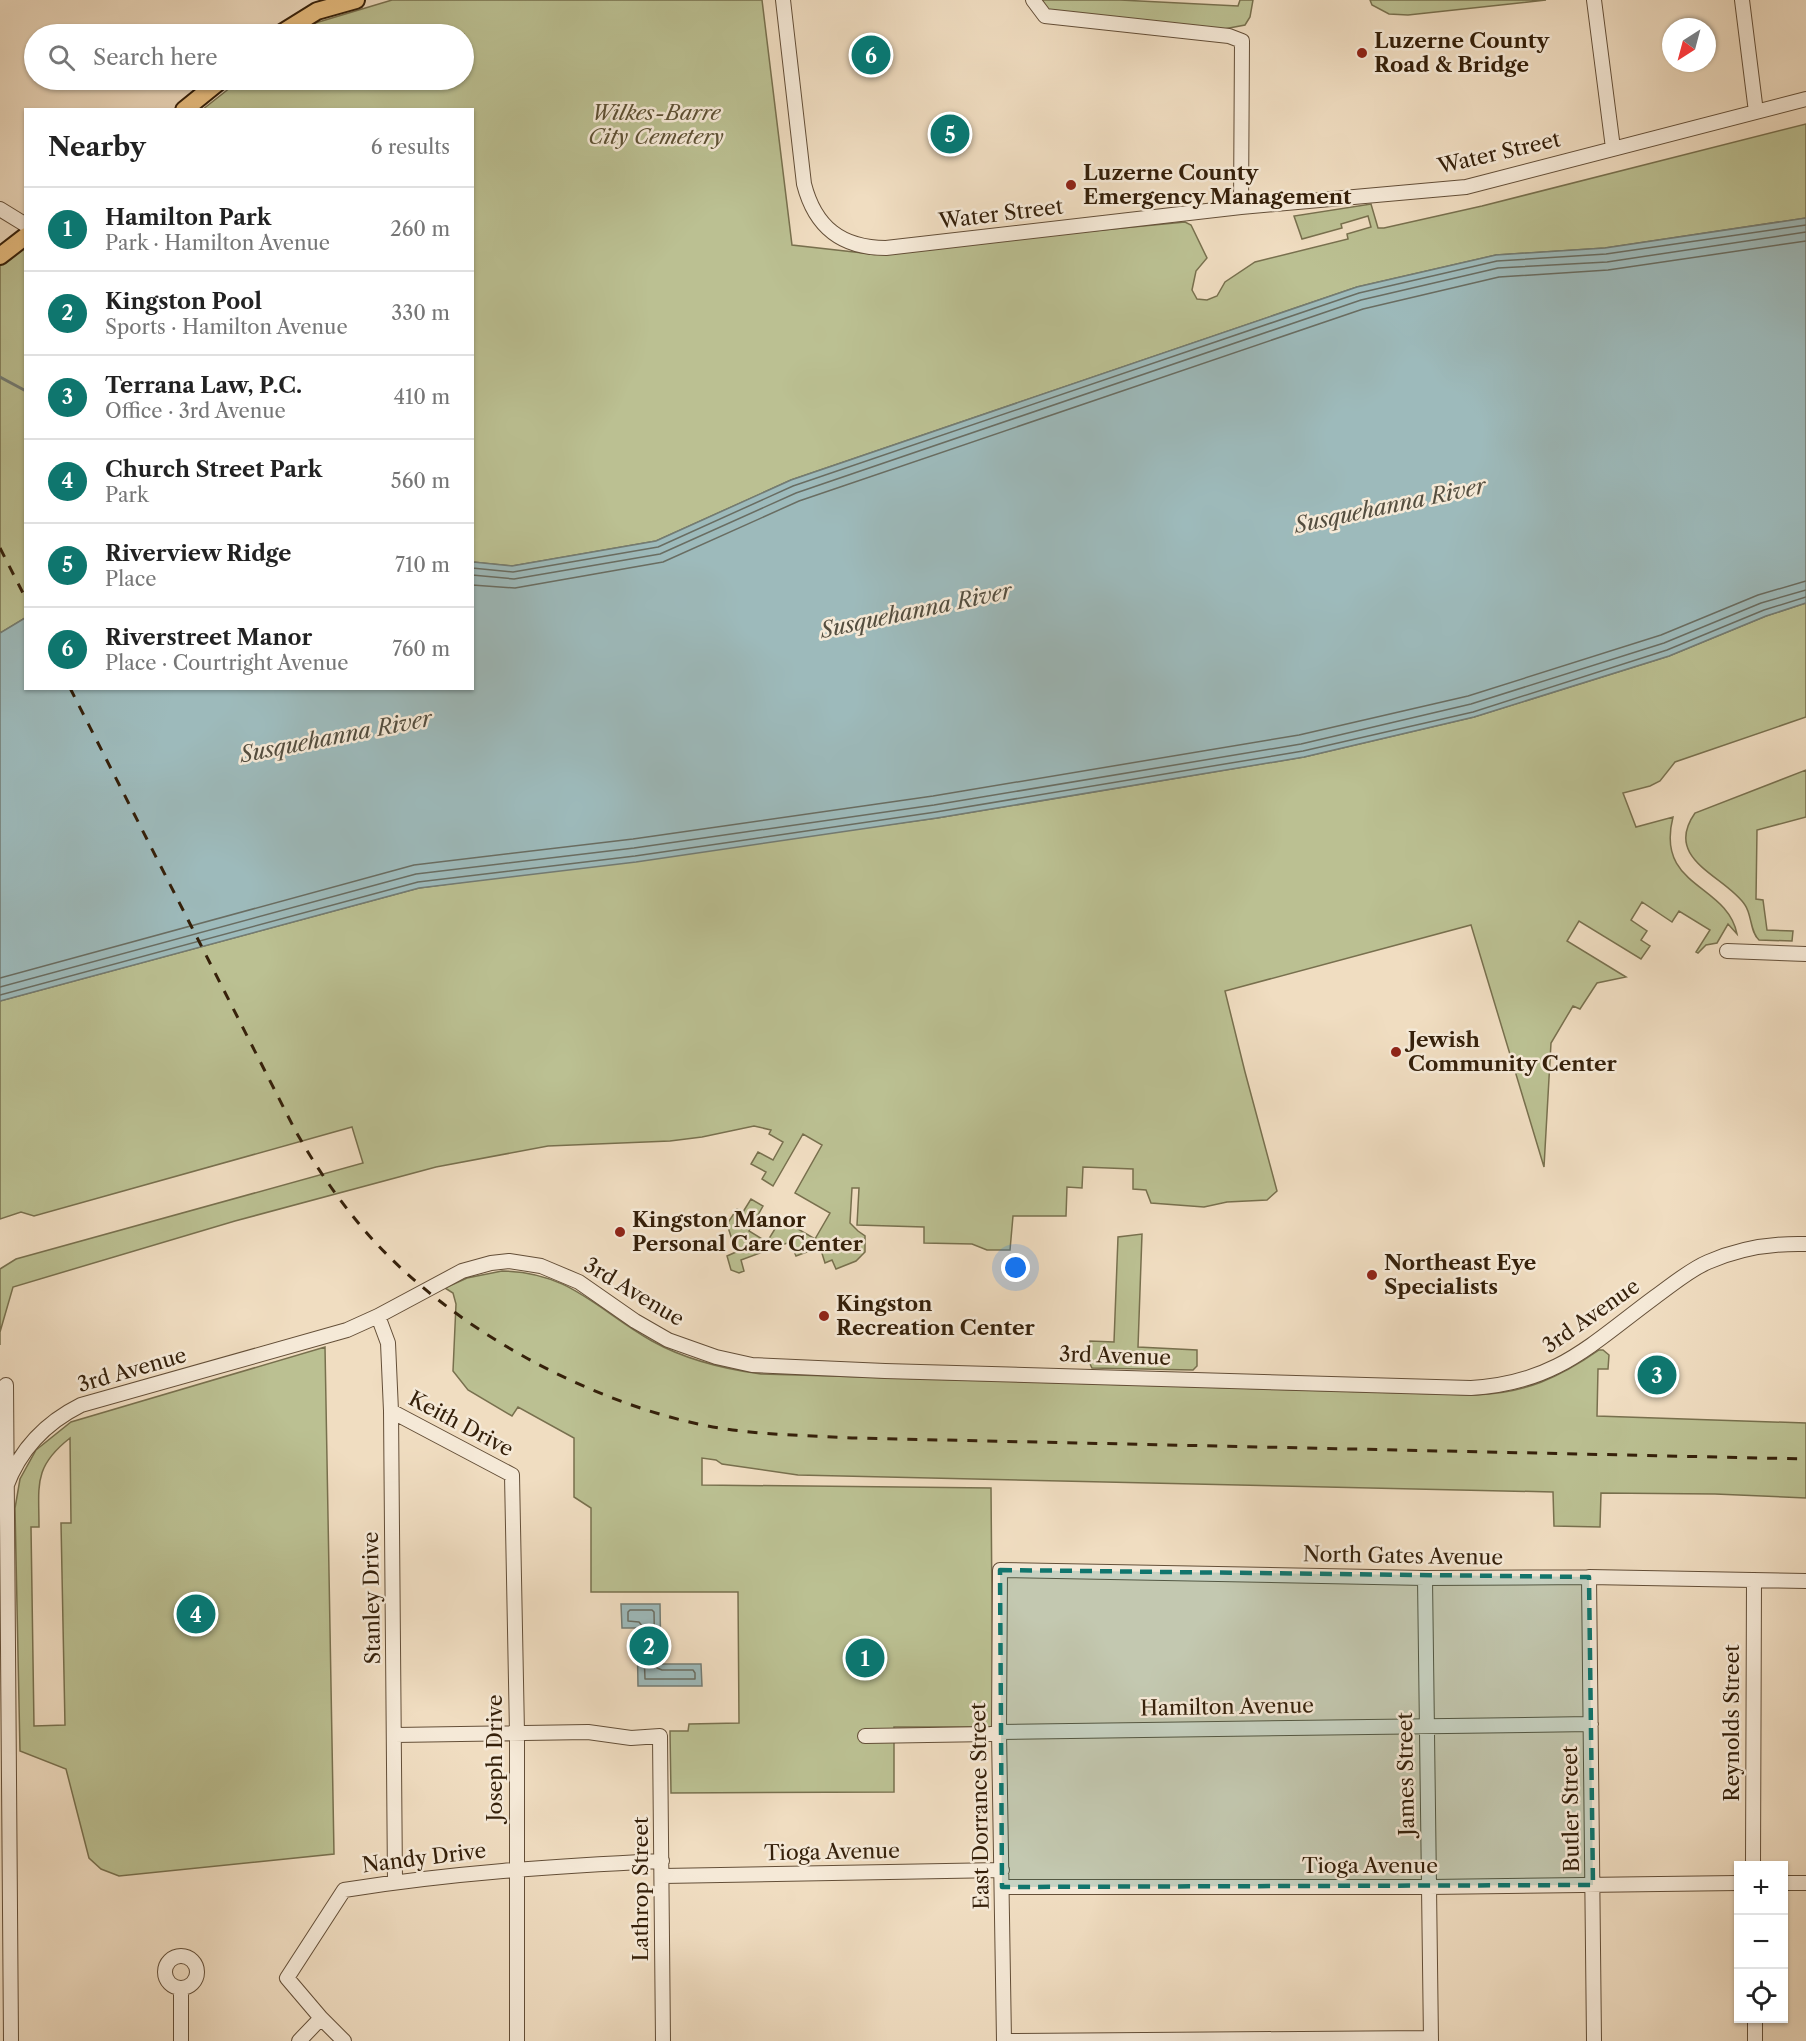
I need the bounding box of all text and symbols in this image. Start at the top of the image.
north arrow [1662,18,1716,72]
search box [24,24,474,90]
place label: Luzerne County Road & Bridge [1374,28,1550,77]
pin: 6 [852,32,890,78]
icon: search [45,41,78,74]
text: Search here [93,44,218,71]
marker: Luzerne County Road & Bridge [1355,46,1369,60]
park label: Wilkes-Barre City Cemetery [588,100,724,149]
pin: 5 [930,112,970,156]
street label: Water Street [1434,126,1563,179]
text: Nearby [48,131,146,163]
text: 6 results [371,135,450,159]
place label: Luzerne County Emergency Management [1083,160,1352,209]
marker: Luzerne County Emergency Management [1064,178,1078,192]
street label: Water Street [936,193,1065,234]
text: Hamilton Park [105,204,271,231]
text: 1 [63,217,72,241]
text: 260 m [390,217,450,241]
text: Park · Hamilton Avenue [105,231,330,255]
text: Kingston Pool [105,288,262,315]
text: 2 [62,301,73,325]
text: 330 m [391,301,450,325]
text: Sports · Hamilton Avenue [105,315,348,339]
text: Terrana Law, P.C. [105,372,302,399]
text: 3 [62,385,73,409]
text: 410 m [393,385,450,409]
text: Office · 3rd Avenue [105,399,286,423]
text: Church Street Park [105,456,322,483]
text: 4 [62,469,73,493]
text: 560 m [391,469,450,493]
water label: Susquehanna River [1290,472,1490,539]
text: Park [105,483,148,507]
text: Riverview Ridge [105,540,292,567]
text: 5 [62,553,73,577]
text: 710 m [395,553,450,577]
text: Place [105,567,156,591]
water label: Susquehanna River [816,577,1016,644]
text: Riverstreet Manor [105,624,312,651]
text: 6 [62,637,73,661]
text: 760 m [392,637,450,661]
text: Place · Courtright Avenue [105,651,348,675]
water label: Susquehanna River [236,704,436,769]
place label: Jewish Community Center [1404,1027,1618,1076]
marker: Jewish Community Center [1389,1045,1403,1059]
place label: Kingston Manor Personal Care Center [632,1207,864,1256]
marker: Kingston Manor Personal Care Center [613,1225,627,1239]
place label: Northeast Eye Specialists [1384,1250,1536,1299]
street label: 3rd Avenue [580,1252,689,1331]
your location [1001,1253,1030,1282]
marker: Northeast Eye Specialists [1365,1268,1379,1282]
street label: 3rd Avenue [1538,1273,1644,1358]
place label: Kingston Recreation Center [836,1291,1036,1340]
marker: Kingston Recreation Center [817,1309,831,1323]
street label: 3rd Avenue [1058,1341,1172,1370]
street label: 3rd Avenue [74,1342,189,1397]
pin: 3 [1638,1352,1676,1398]
street label: Keith Drive [405,1386,518,1462]
street label: Stanley Drive [358,1531,385,1665]
street label: North Gates Avenue [1303,1541,1503,1570]
pin: 4 [176,1592,216,1636]
pin: 2 [630,1624,668,1668]
pin: 1 [846,1636,884,1680]
street label: Reynolds Street [1719,1644,1744,1802]
street label: Hamilton Avenue [1140,1692,1314,1721]
street label: Joseph Drive [482,1694,507,1825]
street label: East Dorrance Street [965,1702,994,1910]
street label: James Street [1392,1711,1419,1839]
street label: Butler Street [1557,1745,1584,1873]
street label: Lathrop Street [628,1816,653,1961]
street label: Nandy Drive [360,1837,487,1878]
street label: Tioga Avenue [764,1838,900,1865]
street label: Tioga Avenue [1302,1853,1438,1878]
map controls [1734,1861,1788,2023]
button: + [1734,1861,1788,1915]
button: − [1734,1915,1788,1969]
button: locate [1734,1969,1788,2023]

